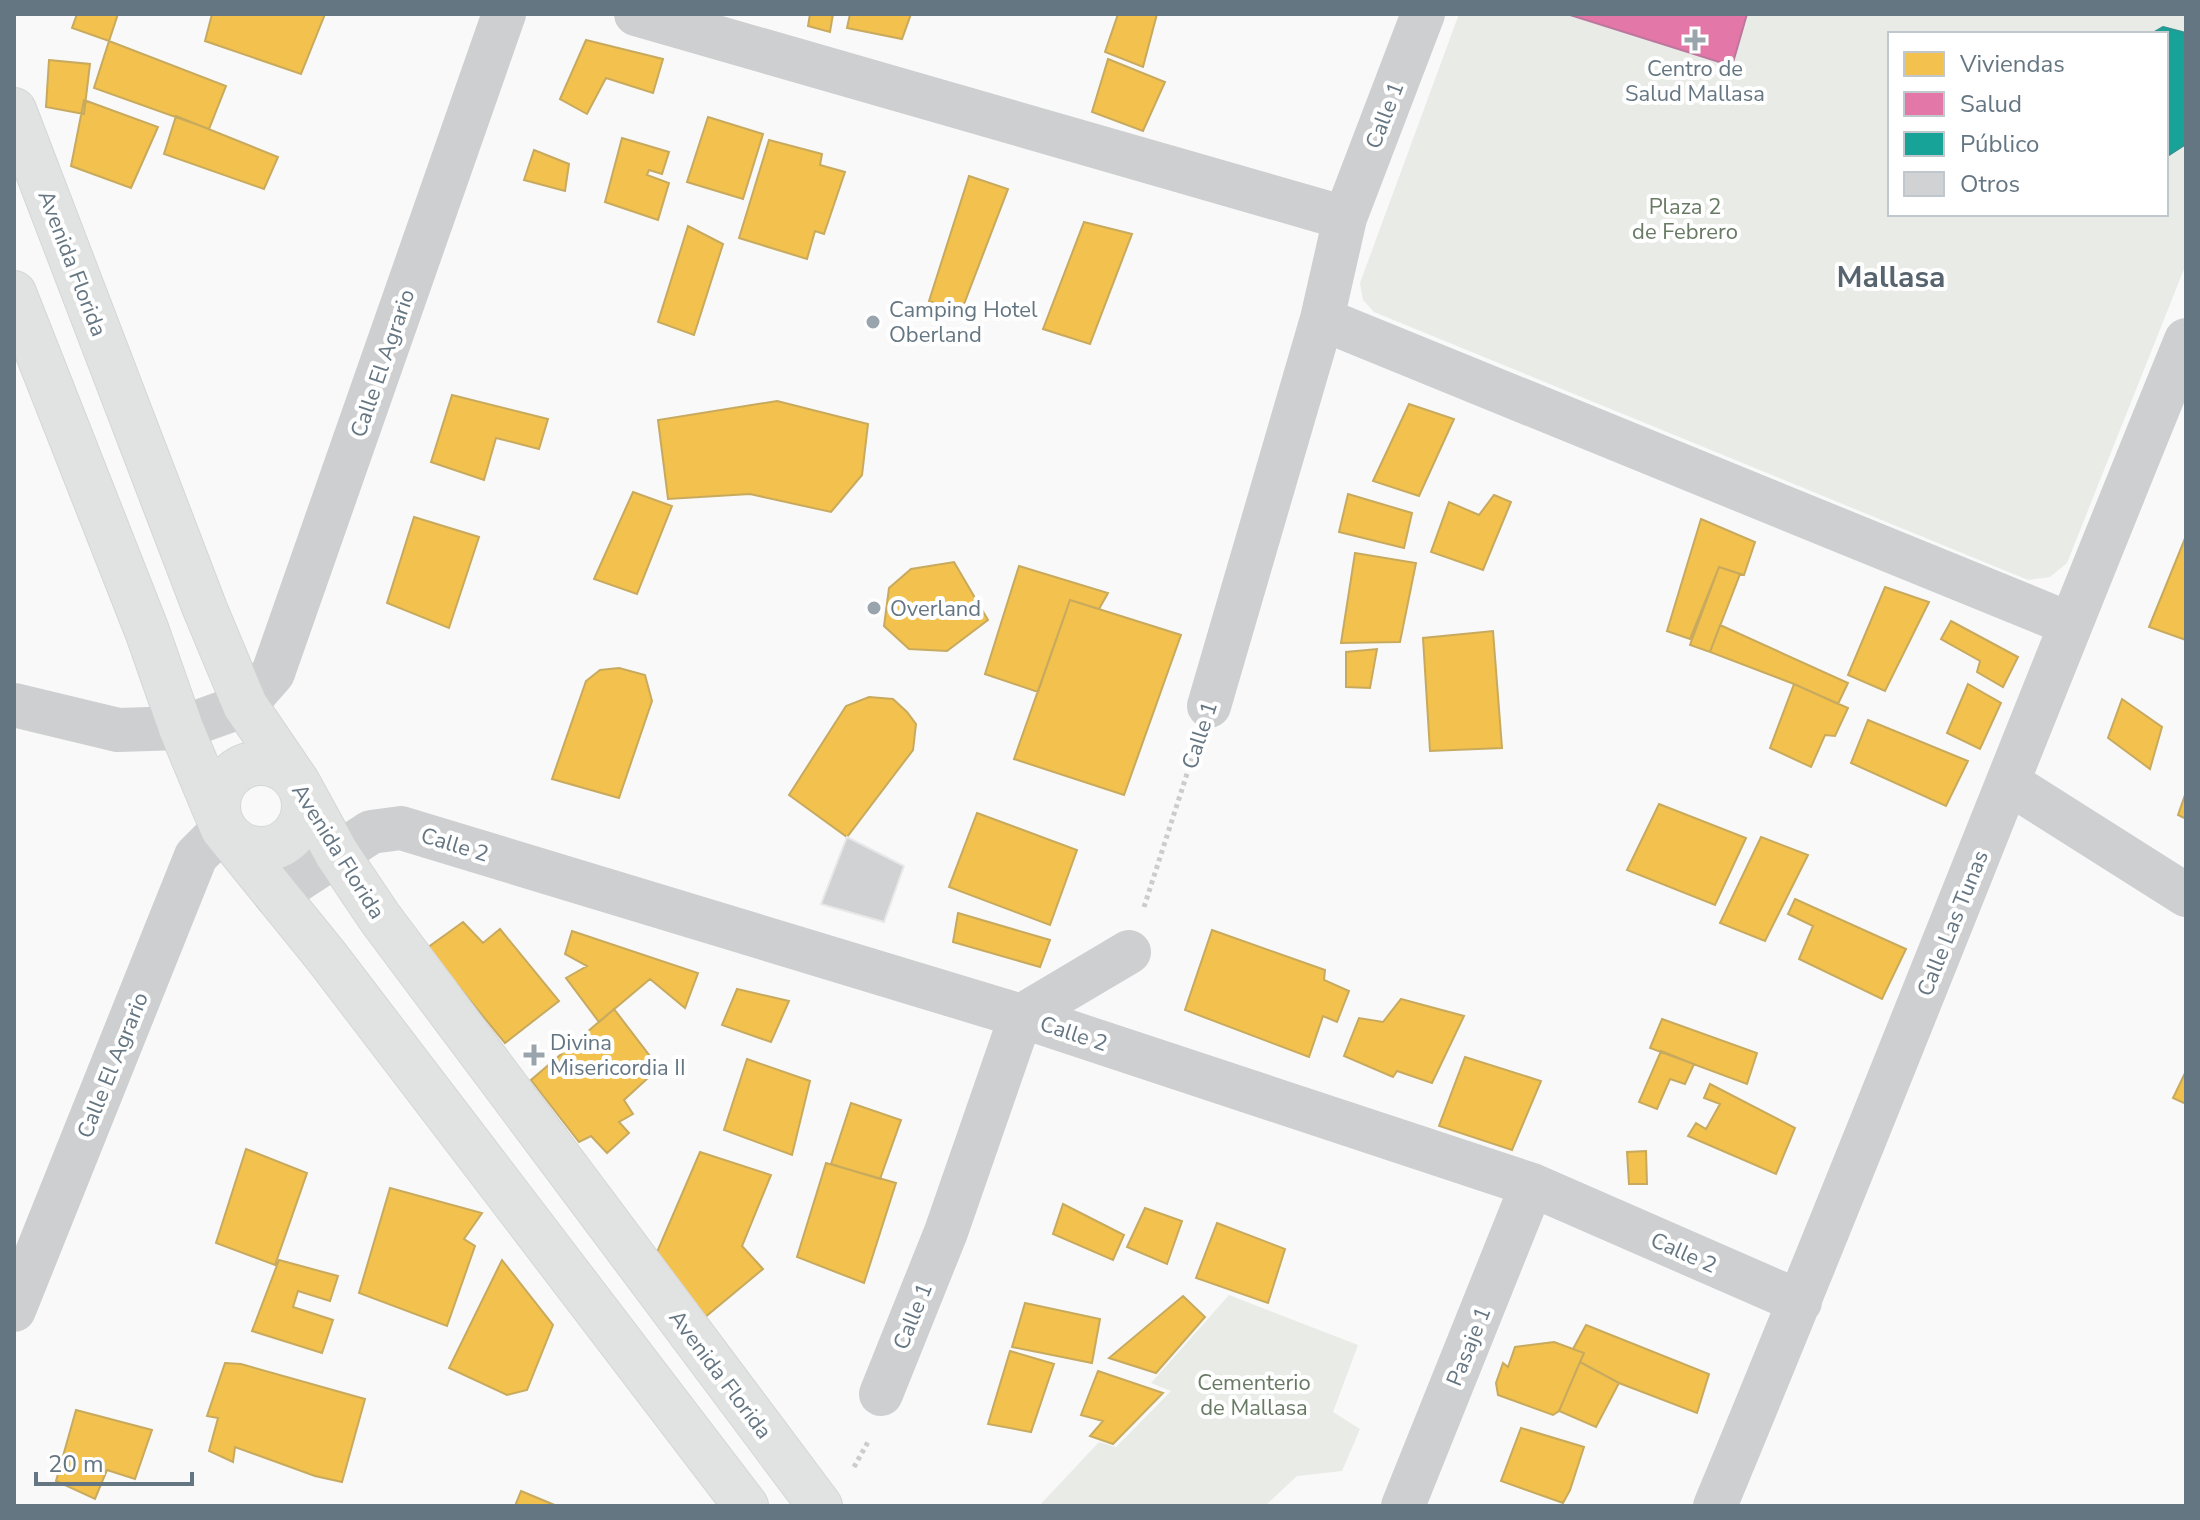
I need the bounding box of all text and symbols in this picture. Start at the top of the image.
marker: Centro de Salud Mallasa [1684,29,1706,51]
legend [1888,32,2168,216]
text: Viviendas [1959,48,2065,80]
place label: Centro de Salud Mallasa [1625,54,1765,109]
street label: Calle 1 [1358,78,1411,153]
text: Salud [1960,88,2022,120]
text: Público [1960,128,2039,160]
text: Otros [1960,168,2020,200]
street label: Avenida Florida [30,186,114,341]
park label: Plaza 2 de Febrero [1632,192,1738,247]
district label: Mallasa [1836,257,1946,298]
street label: Calle El Agrario [344,285,422,441]
place label: Camping Hotel Oberland [889,295,1038,350]
marker: Camping Hotel Oberland [864,313,882,331]
place label: Overland [890,594,981,624]
marker: Overland [865,599,883,617]
street label: Calle 1 [1175,698,1225,773]
street label: Avenida Florida [285,778,392,925]
street label: Calle 2 [417,820,492,869]
street label: Calle Las Tunas [1910,846,1996,1001]
street label: Calle El Agrario [70,988,156,1143]
street label: Calle 2 [1036,1009,1111,1059]
place label: Divina Misericordia II [550,1028,686,1083]
marker: Divina Misericordia II [525,1046,543,1064]
street label: Calle 2 [1646,1225,1721,1281]
street label: Calle 1 [886,1278,940,1354]
street label: Pasaje 1 [1439,1302,1498,1391]
street label: Avenida Florida [662,1304,779,1445]
park label: Cementerio de Mallasa [1197,1368,1311,1423]
scale bar [36,1436,192,1486]
text: 20 m [48,1448,104,1480]

